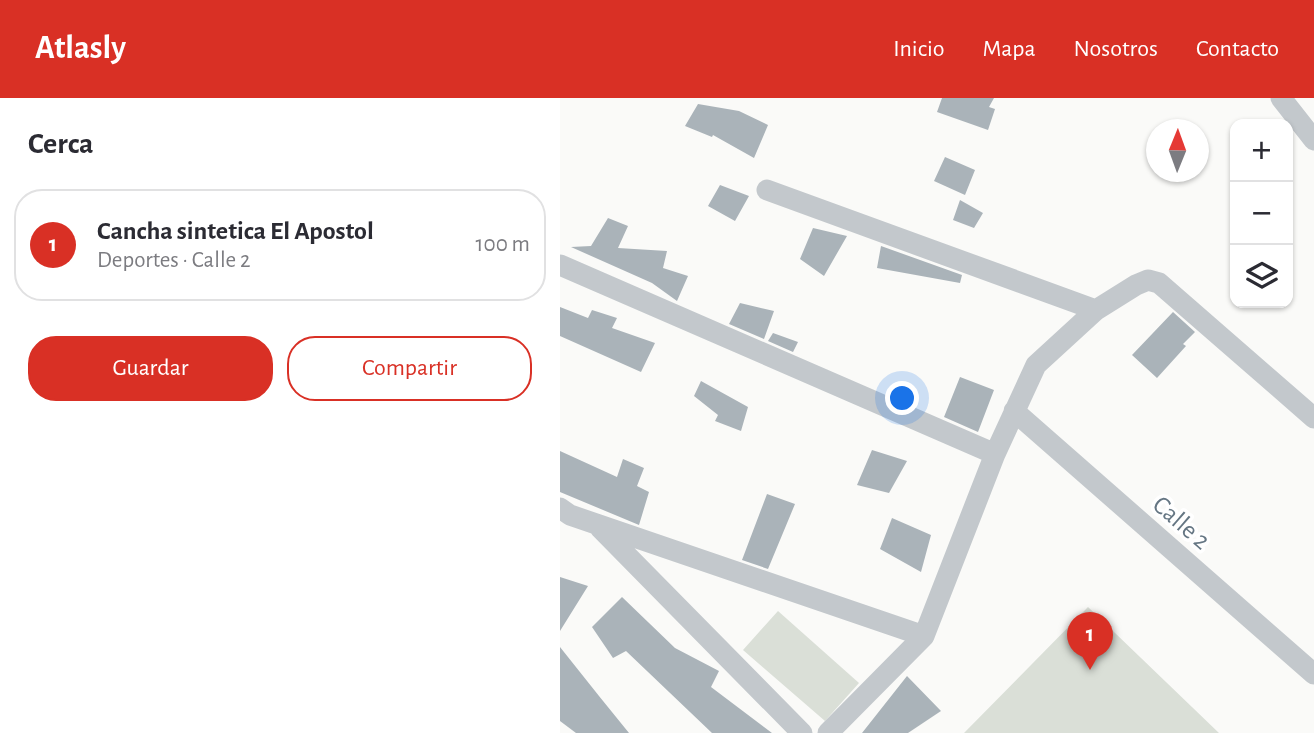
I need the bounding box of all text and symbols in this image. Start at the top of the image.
text: Atlasly [35,32,126,65]
text: Inicio [893,37,944,61]
text: Mapa [982,37,1036,61]
text: Nosotros [1074,37,1158,61]
text: Contacto [1196,37,1279,61]
north arrow [1146,119,1209,182]
map controls [1230,119,1293,308]
button: + [1230,119,1293,182]
text: Cerca [28,129,93,159]
button: − [1230,182,1293,245]
text: Cancha sintetica El Apostol [97,218,374,244]
text: 1 [49,233,57,256]
text: 100 m [476,233,530,256]
button: layers [1230,245,1293,308]
text: Deportes · Calle 2 [97,249,250,272]
button: Guardar [28,336,273,401]
button: Compartir [287,336,532,401]
your location [885,381,919,415]
street label: Calle 2 [1148,491,1215,554]
pin: 1 [1067,612,1113,670]

